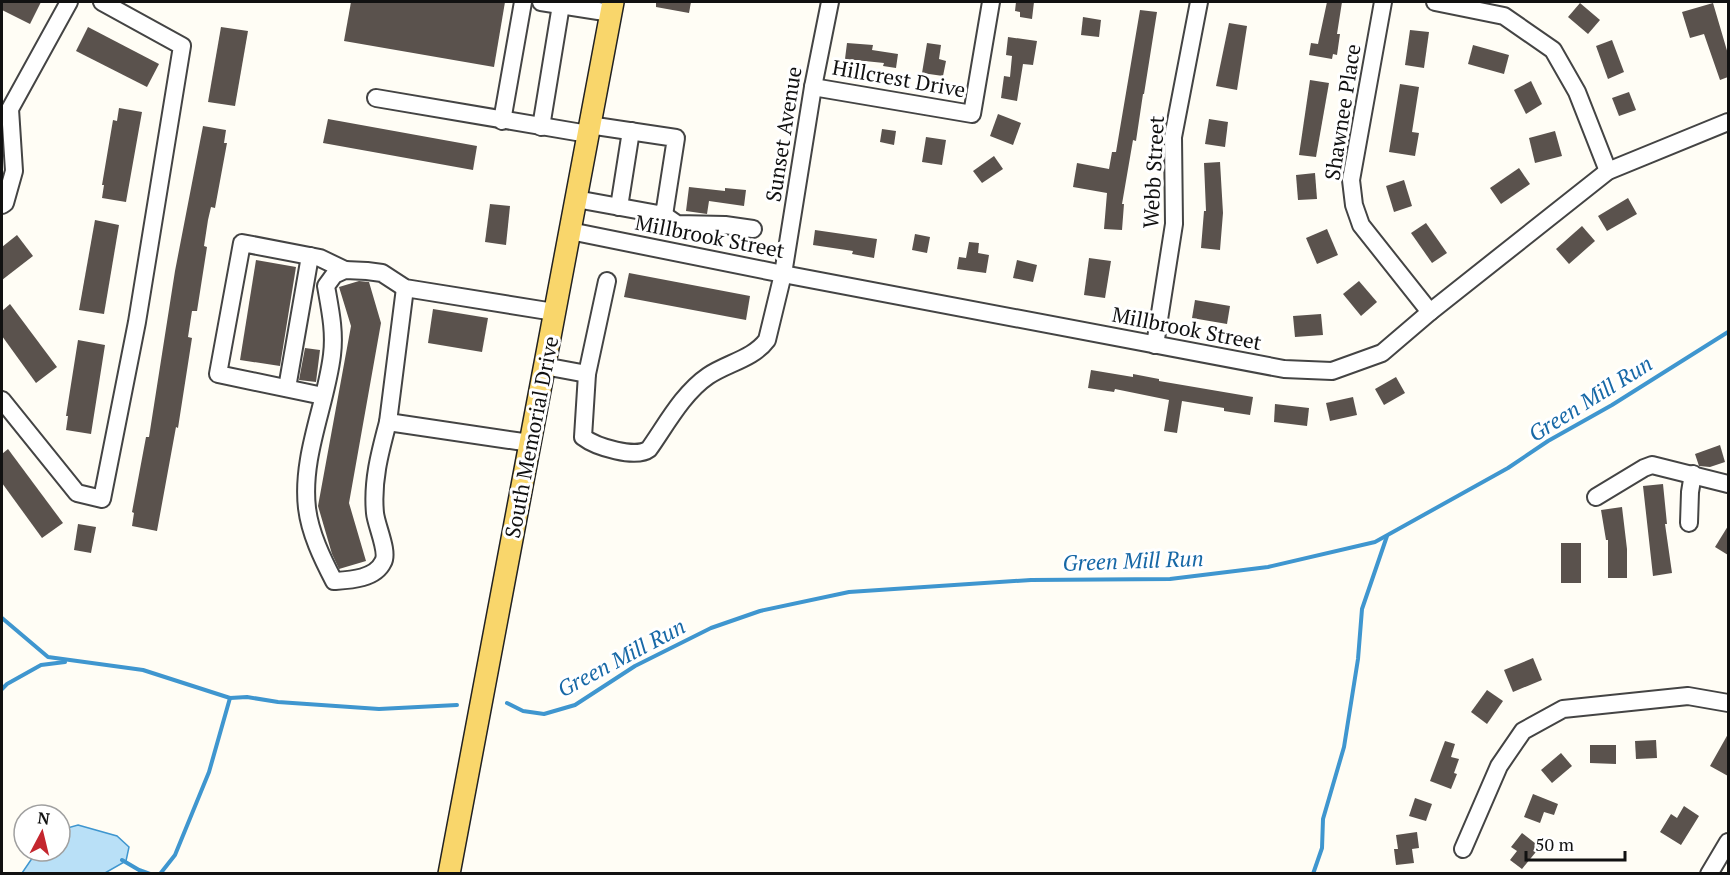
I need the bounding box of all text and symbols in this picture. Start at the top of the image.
street label: Shawnee Place [1317,42,1367,182]
street label: Hillcrest Drive [830,53,968,103]
street label: Sunset Avenue [758,64,808,204]
street label: Webb Street [1136,115,1170,229]
street label: Millbrook Street [633,208,787,264]
street label: Millbrook Street [1110,300,1264,356]
street label: South Memorial Drive [498,334,564,540]
water label: Green Mill Run [1522,348,1658,448]
water label: Green Mill Run [1062,543,1204,577]
water label: Green Mill Run [552,611,690,703]
north arrow [12,803,72,863]
text: N [36,806,51,830]
scale bar [1526,824,1625,862]
text: 50 m [1535,832,1575,856]

